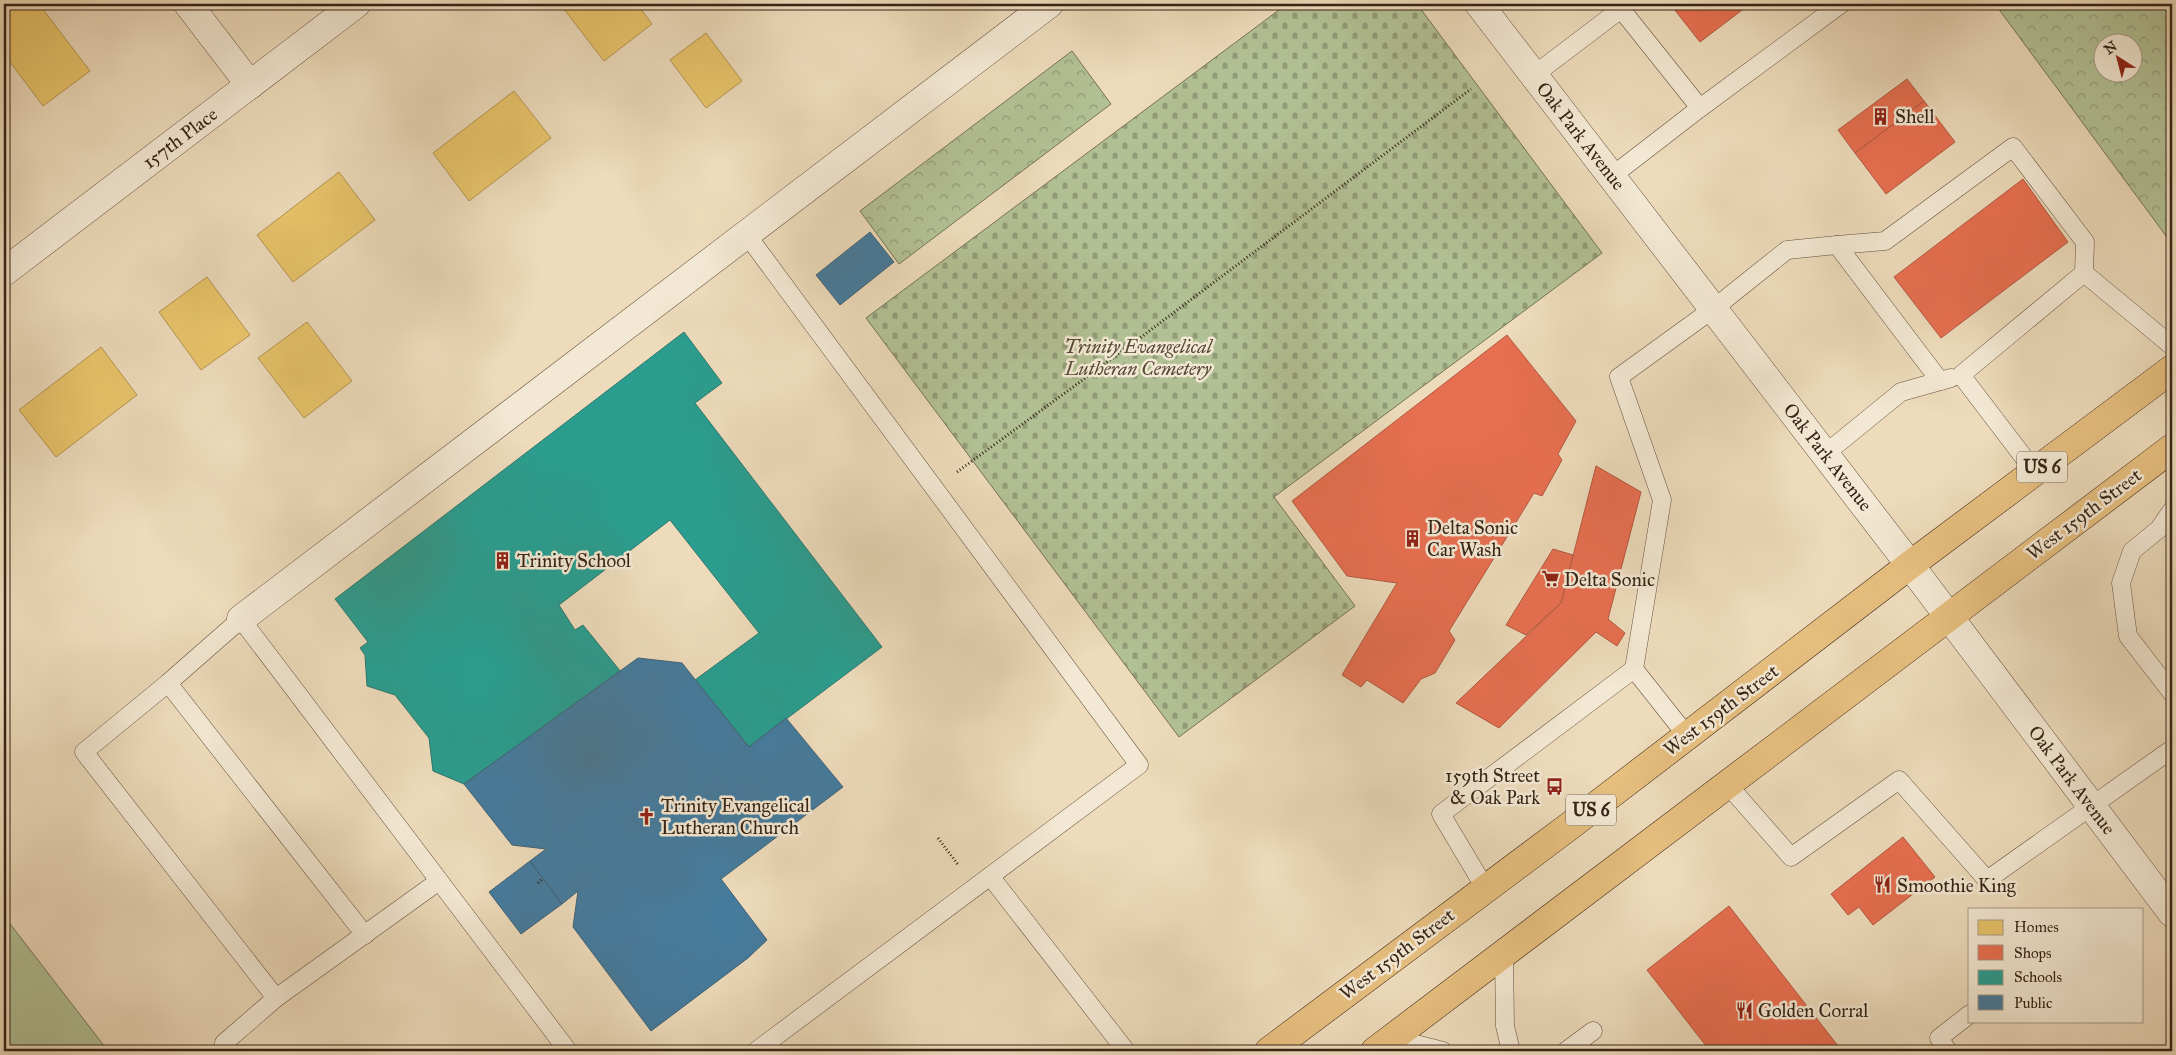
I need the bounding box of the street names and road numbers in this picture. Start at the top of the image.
street label: Oak Park Avenue [1532,77,1630,195]
street label: 157th Place [138,102,222,174]
street label: Oak Park Avenue [1779,398,1877,516]
road number: US 6 [2017,452,2067,482]
street label: West 159th Street [2022,463,2146,565]
street label: West 159th Street [1659,659,1783,761]
street label: Oak Park Avenue [2023,721,2121,839]
road number: US 6 [1566,794,1616,826]
street label: West 159th Street [1335,903,1459,1005]

